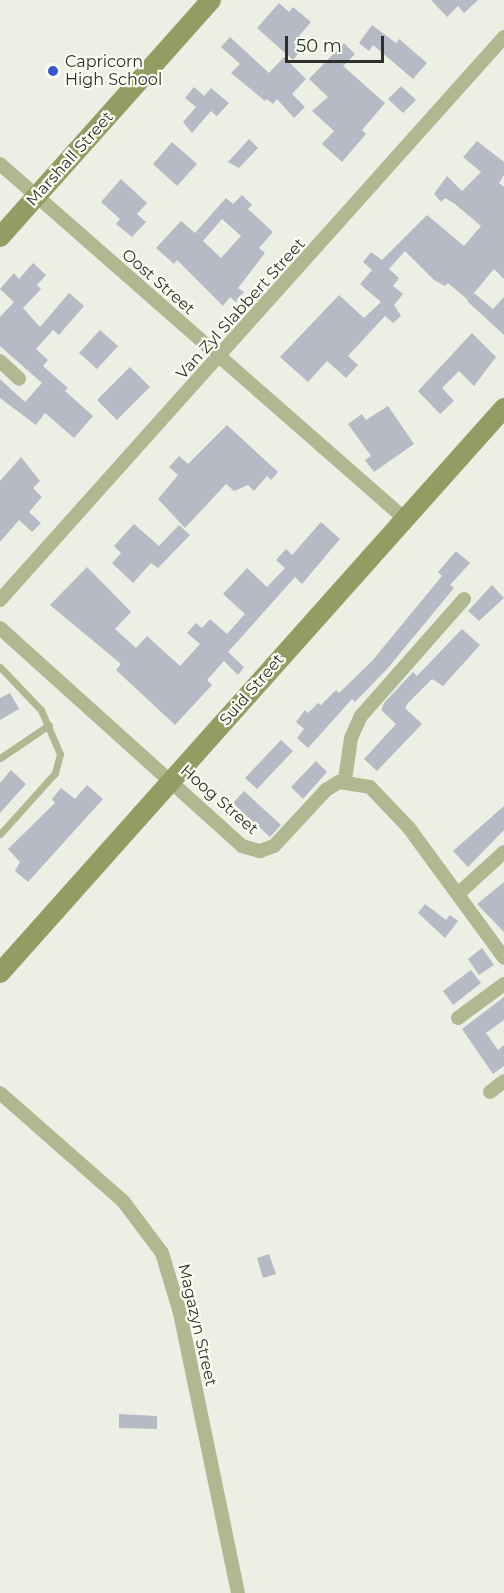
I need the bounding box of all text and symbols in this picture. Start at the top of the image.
scale bar [288,24,387,62]
text: 50 m [296,35,342,57]
place label: Capricorn High School [65,52,162,90]
marker: Capricorn High School [46,64,60,78]
street label: Marshall Street [23,108,117,210]
street label: Van Zyl Slabbert Street [173,235,309,383]
street label: Oost Street [118,245,198,319]
street label: Suid Street [216,650,288,730]
street label: Hoog Street [176,761,262,839]
street label: Magazyn Street [174,1262,220,1388]

